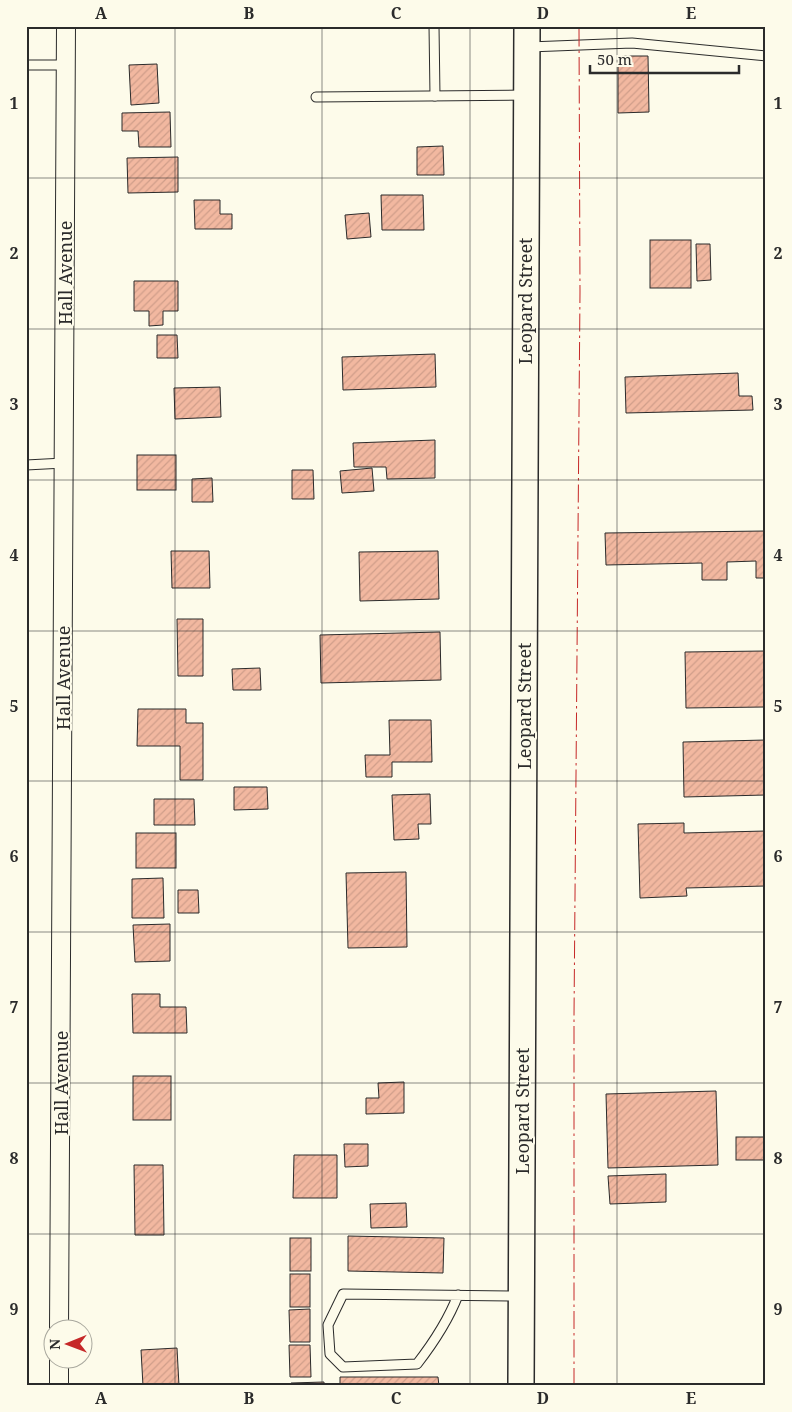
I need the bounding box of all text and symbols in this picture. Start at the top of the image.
text: A [95,2,108,24]
text: B [244,2,255,24]
text: C [391,2,402,24]
text: D [537,2,549,24]
text: E [686,2,696,24]
scale bar [590,42,738,74]
text: 50 m [597,49,632,69]
text: 1 [9,92,19,114]
text: 1 [773,92,783,114]
street label: Hall Avenue [53,221,77,325]
street label: Leopard Street [513,238,537,364]
text: 2 [9,242,19,264]
text: 2 [773,242,783,264]
text: 3 [9,393,19,415]
text: 3 [773,393,783,415]
text: 4 [9,544,19,566]
text: 4 [773,544,783,566]
street label: Hall Avenue [51,626,75,730]
street label: Leopard Street [512,643,536,769]
text: 5 [9,695,19,717]
text: 5 [773,695,783,717]
text: 6 [9,845,19,867]
text: 6 [773,845,783,867]
text: 7 [9,996,19,1018]
text: 7 [773,996,783,1018]
street label: Hall Avenue [49,1031,73,1135]
street label: Leopard Street [510,1048,534,1174]
text: 8 [9,1147,19,1169]
text: 8 [773,1147,783,1169]
text: 9 [9,1298,19,1320]
text: 9 [773,1298,783,1320]
north arrow [42,1320,92,1370]
text: N [45,1339,64,1350]
text: A [95,1387,108,1409]
text: B [244,1387,255,1409]
text: C [391,1387,402,1409]
text: D [537,1387,549,1409]
text: E [686,1387,696,1409]

